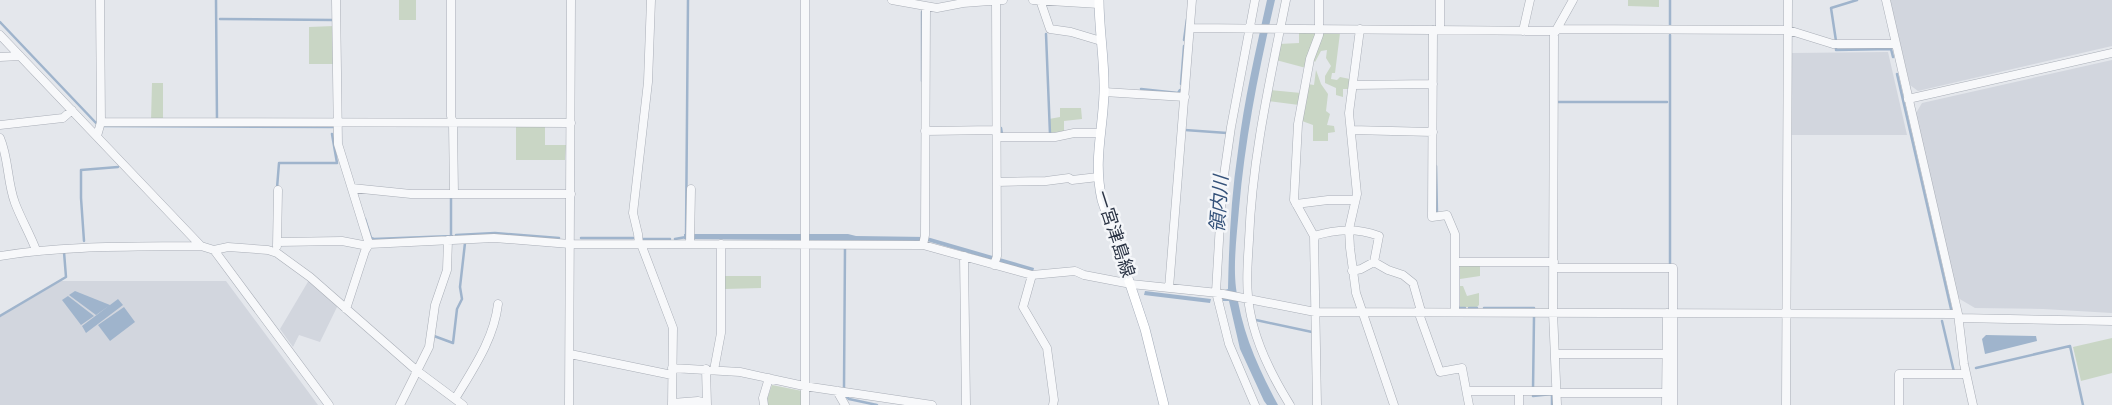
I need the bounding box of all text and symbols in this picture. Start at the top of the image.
water label: 領内川 [1207,173,1232,233]
street label: 一宮津島線 [1092,188,1138,280]

